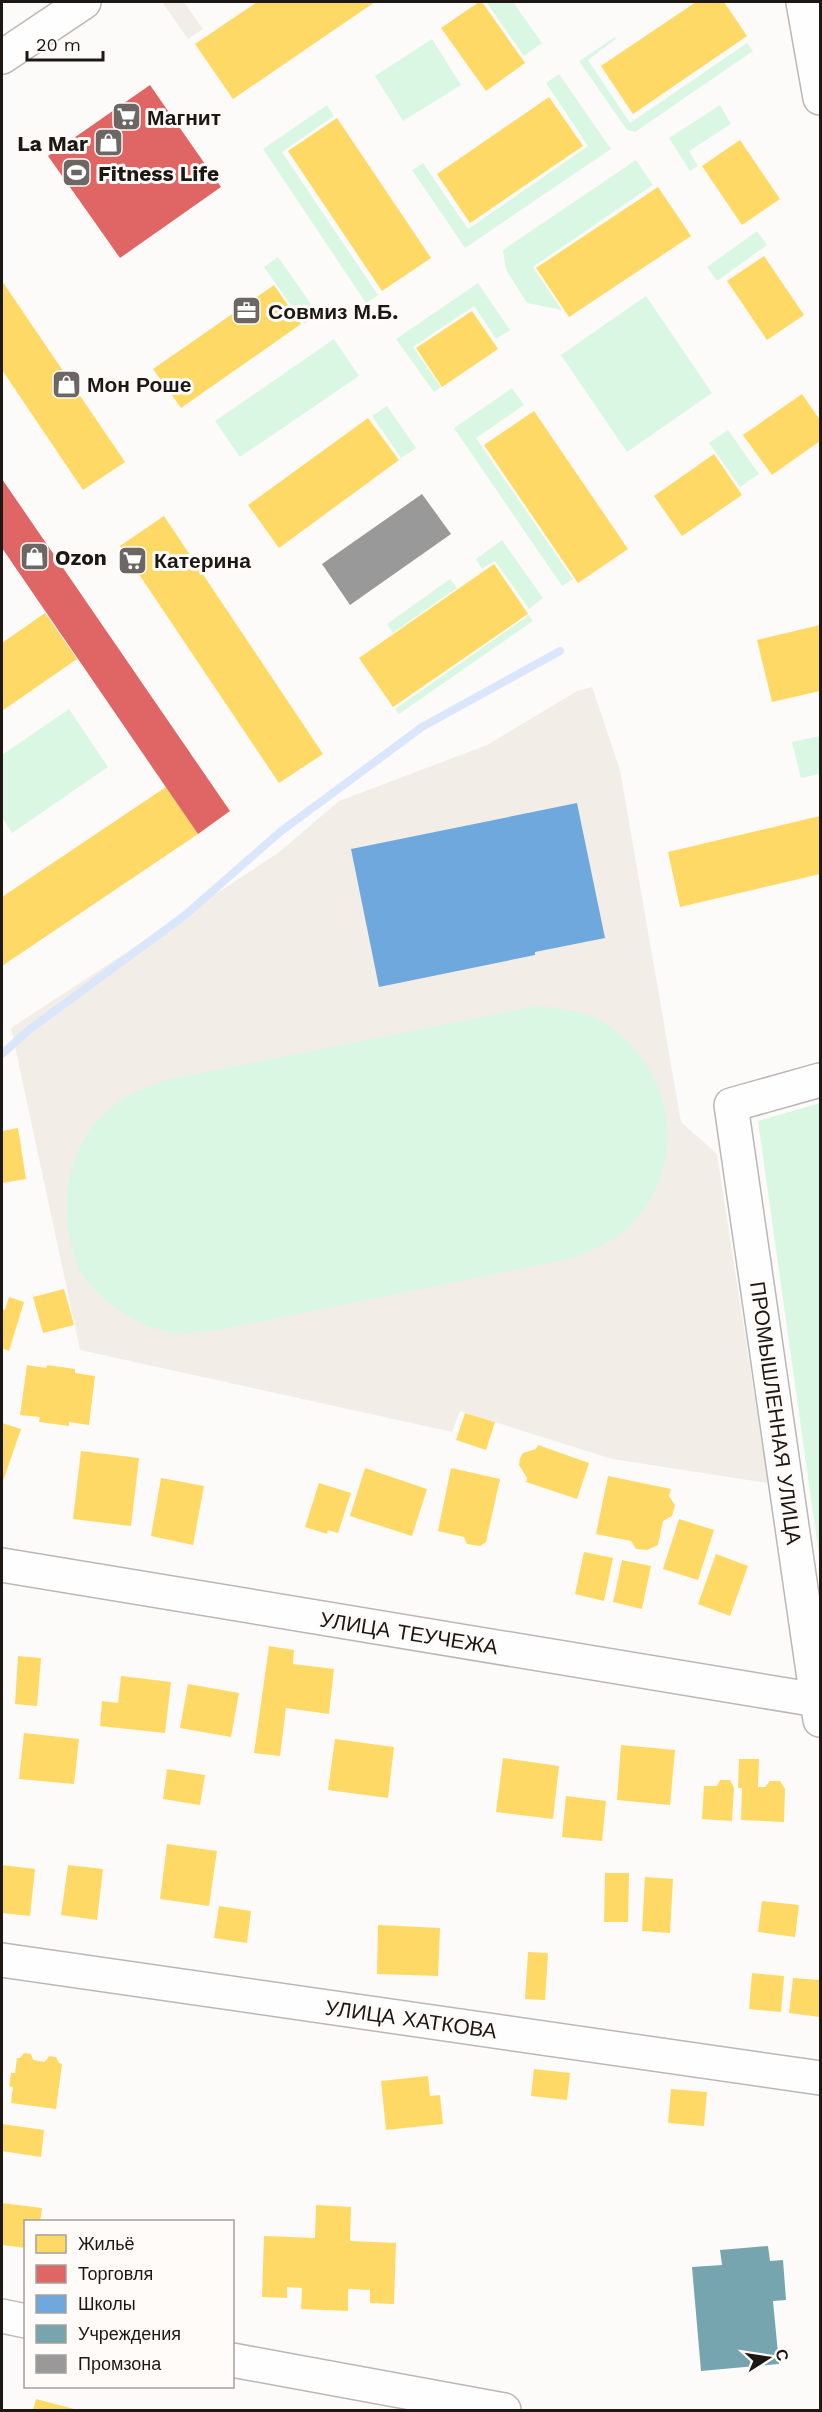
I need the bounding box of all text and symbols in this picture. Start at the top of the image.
scale bar [27,24,104,62]
text: 20 m [36,34,81,55]
supermarket icon: Магнит [110,101,142,133]
place label: Магнит [147,105,221,130]
shop icon: La Mar [93,127,125,159]
place label: La Mar [17,131,88,156]
sports icon: Fitness Life [61,157,93,189]
place label: Fitness Life [98,161,219,186]
office icon: Совмиз М.Б. [231,295,263,327]
place label: Совмиз М.Б. [268,299,398,324]
shop icon: Мон Роше [50,368,82,400]
place label: Мон Роше [87,372,192,397]
shop icon: Ozon [18,541,50,573]
supermarket icon: Катерина [117,544,149,576]
place label: Ozon [55,545,107,570]
place label: Катерина [154,548,251,573]
street label: ПРОМЫШЛЕННАЯ УЛИЦА [745,1280,807,1546]
street label: УЛИЦА ТЕУЧЕЖА [318,1607,500,1659]
street label: УЛИЦА ХАТКОВА [324,1995,498,2043]
legend [24,2220,234,2388]
text: Жильё [78,2233,135,2254]
text: Торговля [78,2263,153,2284]
text: Школы [78,2293,136,2314]
text: Учреждения [78,2323,181,2344]
north arrow [738,2328,798,2388]
text: С [772,2347,793,2363]
text: Промзона [78,2353,162,2374]

